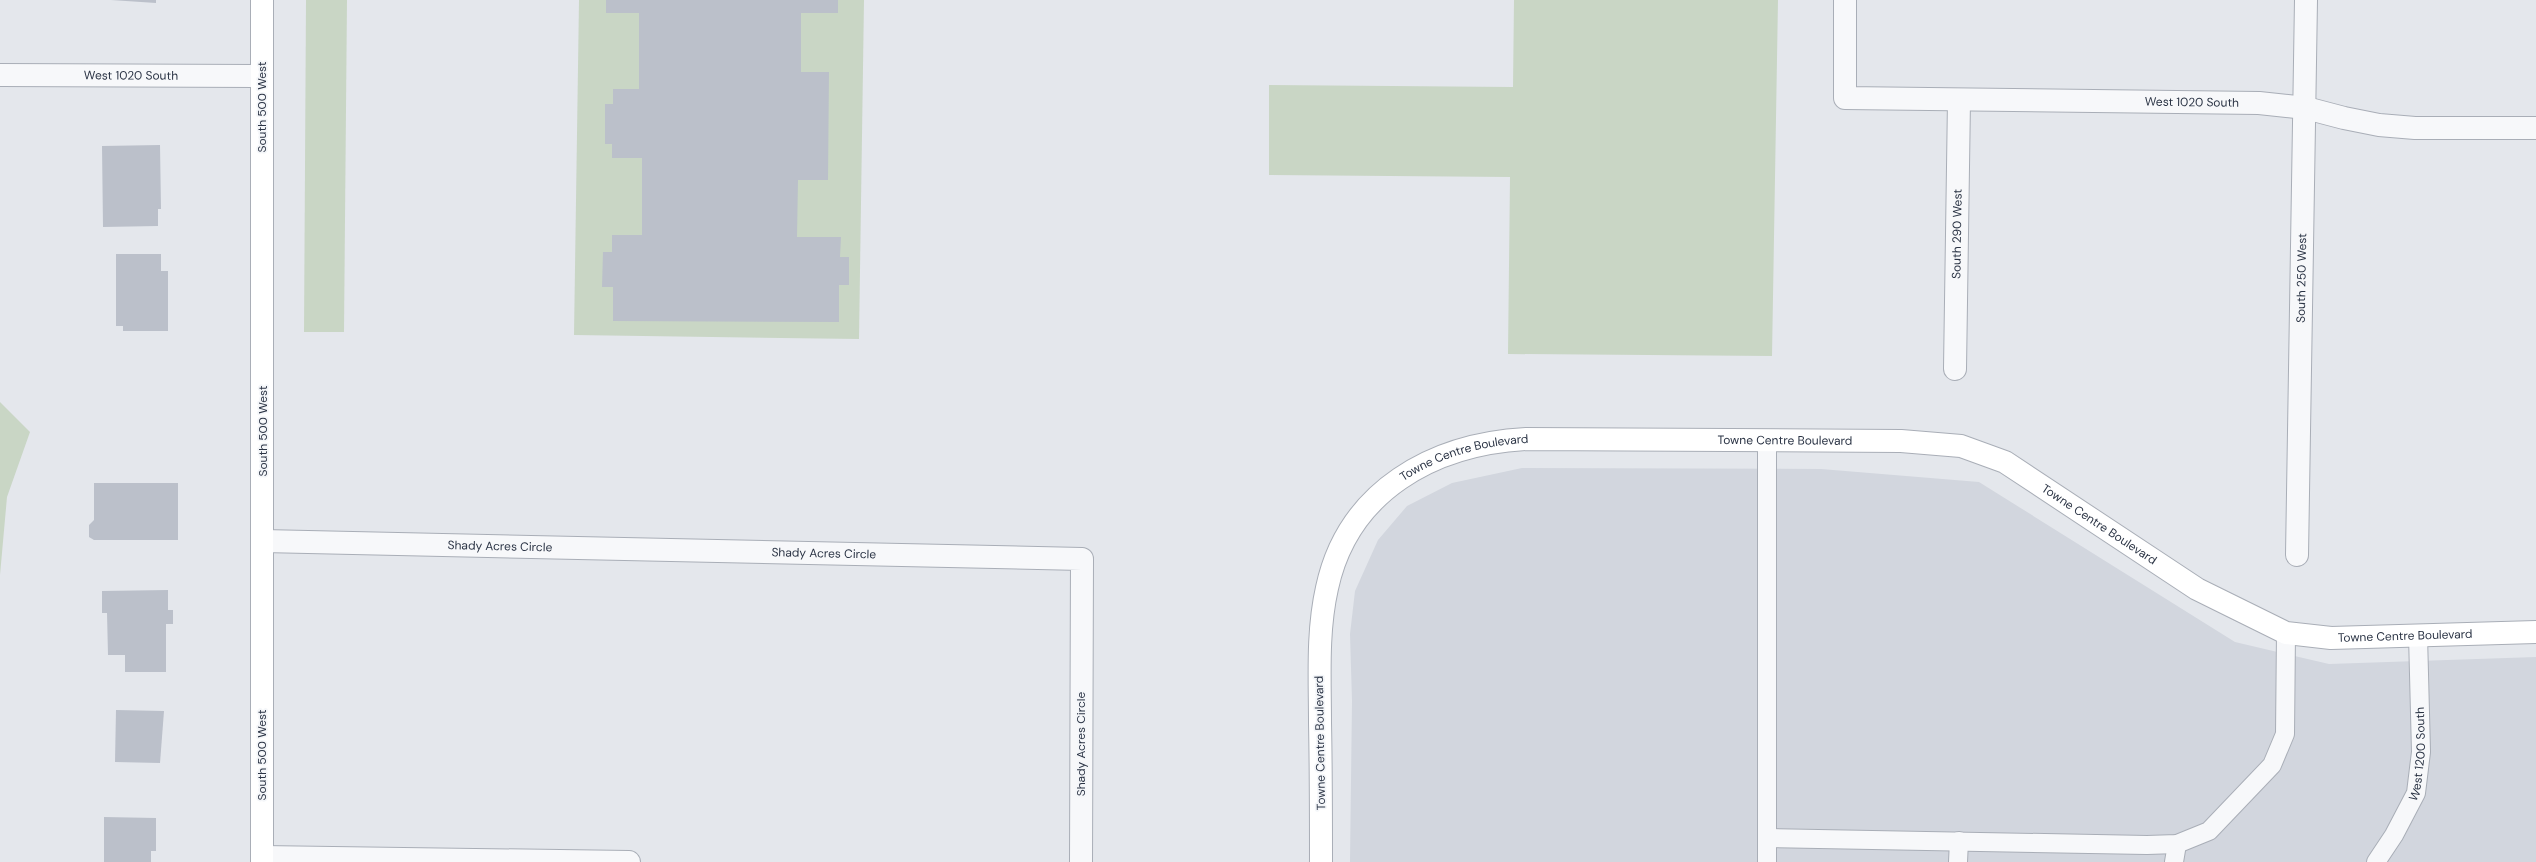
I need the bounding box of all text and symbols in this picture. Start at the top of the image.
street label: South 500 West [254,61,270,152]
street label: West 1020 South [84,67,178,84]
street label: West 1020 South [2145,94,2239,111]
street label: South 290 West [1948,189,1966,279]
street label: South 250 West [2293,233,2310,323]
street label: South 500 West [255,385,271,476]
street label: Towne Centre Boulevard [1397,431,1529,485]
street label: Towne Centre Boulevard [1718,432,1852,449]
street label: Towne Centre Boulevard [2039,480,2160,568]
street label: Shady Acres Circle [447,537,553,555]
street label: Shady Acres Circle [771,544,877,562]
street label: Towne Centre Boulevard [2338,626,2473,646]
street label: Towne Centre Boulevard [1311,676,1329,810]
street label: Shady Acres Circle [1073,692,1089,796]
street label: West 1200 South [2405,707,2429,804]
street label: South 500 West [254,709,270,800]

